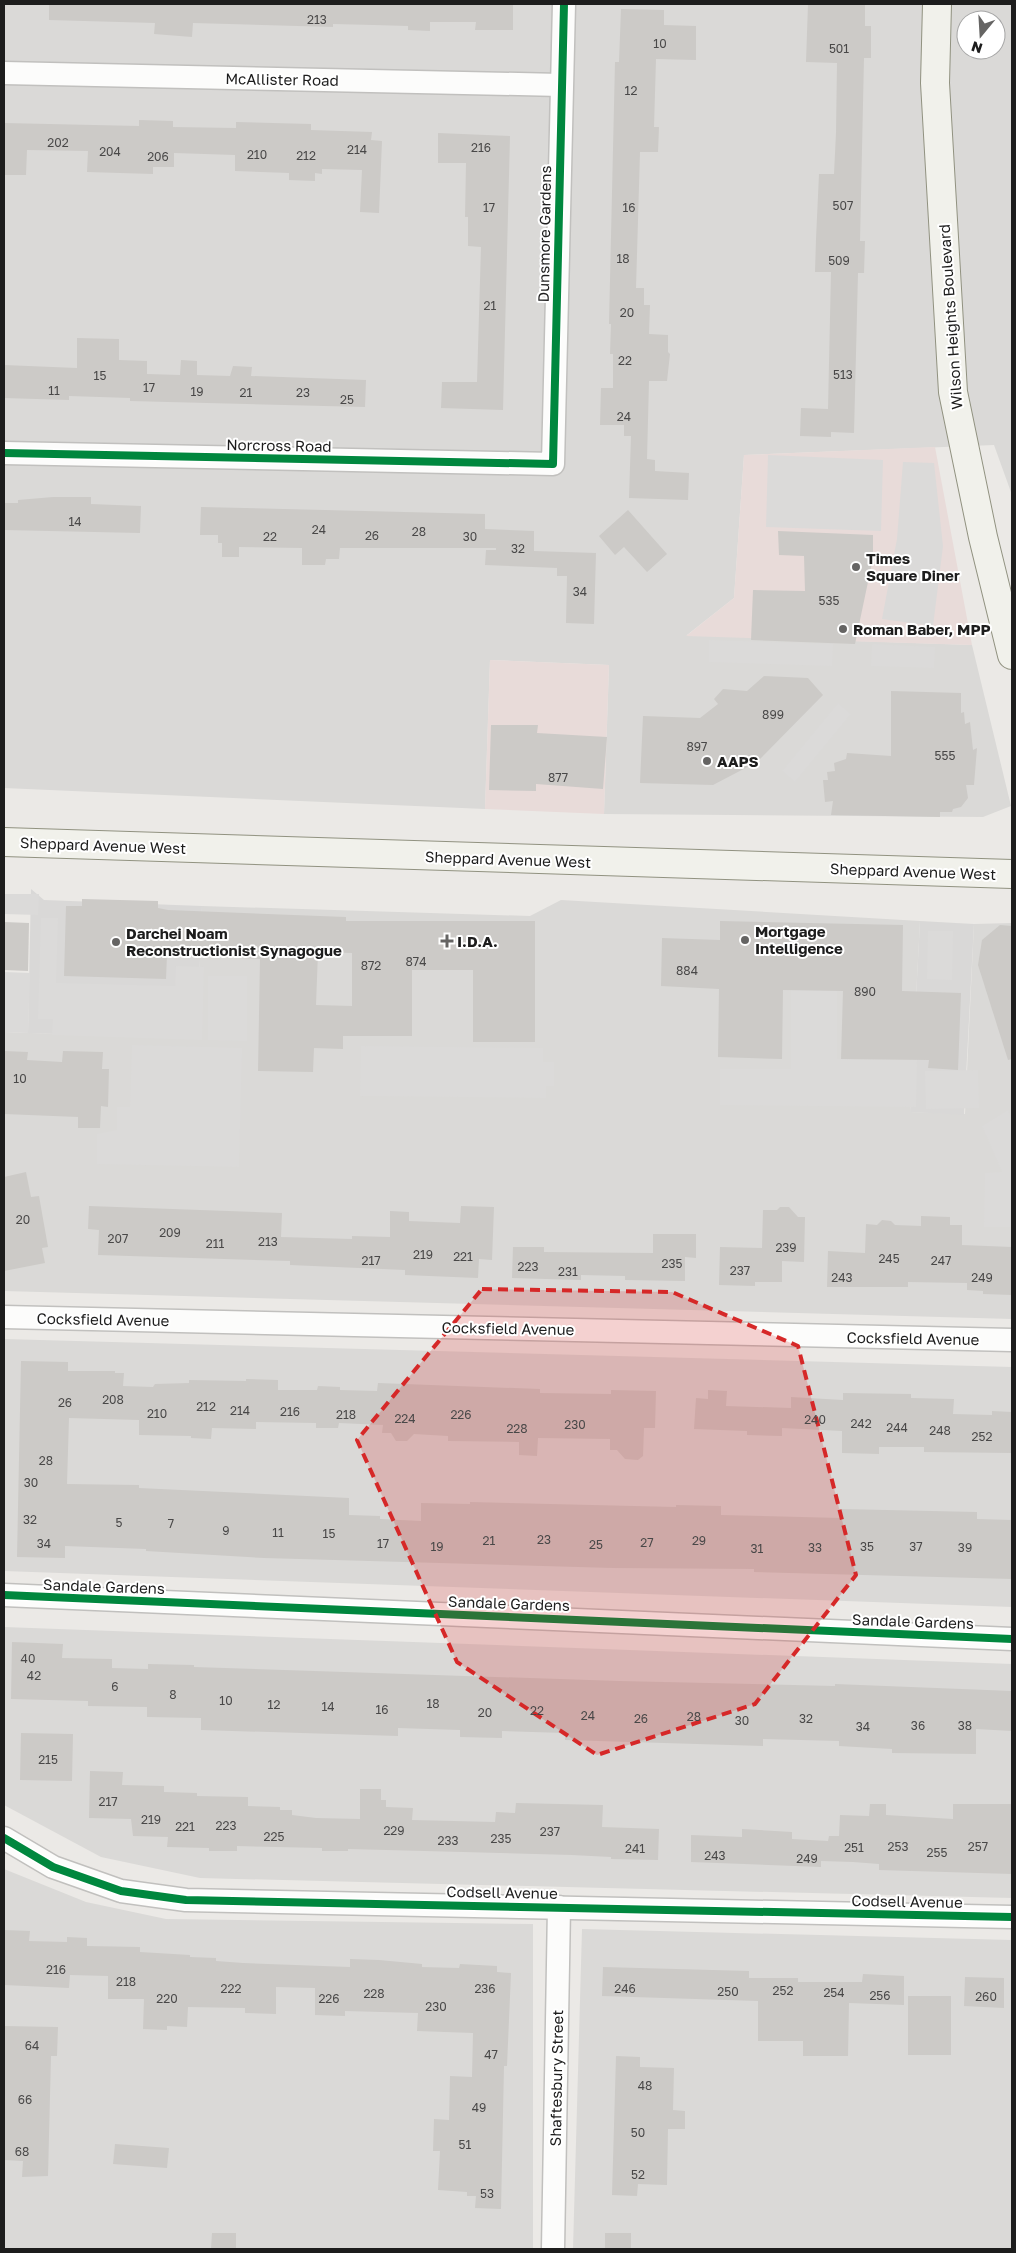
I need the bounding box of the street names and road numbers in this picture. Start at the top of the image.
street label: McAllister Road [225,69,339,89]
street label: Dunsmore Gardens [534,165,554,303]
street label: Wilson Heights Boulevard [935,224,965,410]
street label: Norcross Road [226,435,332,455]
street label: Sheppard Avenue West [20,833,186,857]
street label: Sheppard Avenue West [425,847,591,871]
street label: Sheppard Avenue West [830,859,996,883]
street label: Cocksfield Avenue [37,1309,170,1329]
street label: Cocksfield Avenue [442,1318,575,1338]
street label: Cocksfield Avenue [847,1328,980,1348]
street label: Sandale Gardens [43,1575,165,1597]
street label: Sandale Gardens [448,1592,570,1614]
street label: Sandale Gardens [852,1610,974,1632]
street label: Codsell Avenue [446,1882,558,1902]
street label: Codsell Avenue [851,1891,963,1911]
street label: Shaftesbury Street [546,2009,566,2147]

